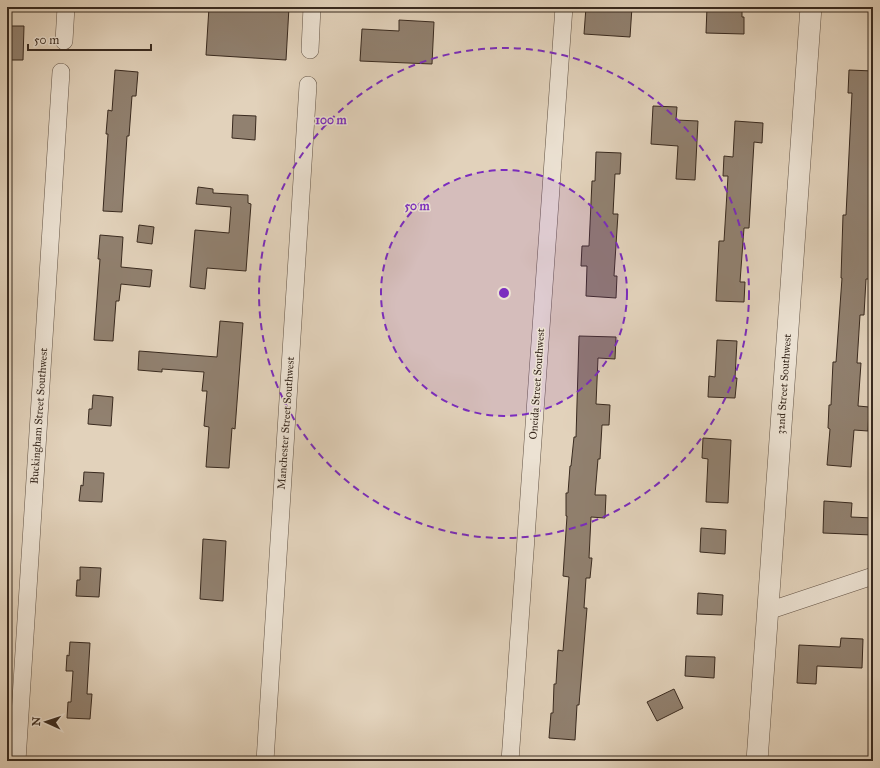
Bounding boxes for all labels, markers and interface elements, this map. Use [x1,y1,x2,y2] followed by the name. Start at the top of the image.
[28,26,151,52] scale bar
[34,33,59,47] text: 50 m
[315,113,348,127] text: 100 m
[404,199,431,213] text: 50 m
[497,286,511,300] centre of rings
[527,328,547,440] street label: Oneida Street Southwest
[774,333,794,435] street label: 32nd Street Southwest
[28,347,50,484] street label: Buckingham Street Southwest
[275,356,297,490] street label: Manchester Street Southwest
[26,702,66,742] north arrow
[30,716,43,727] text: N

